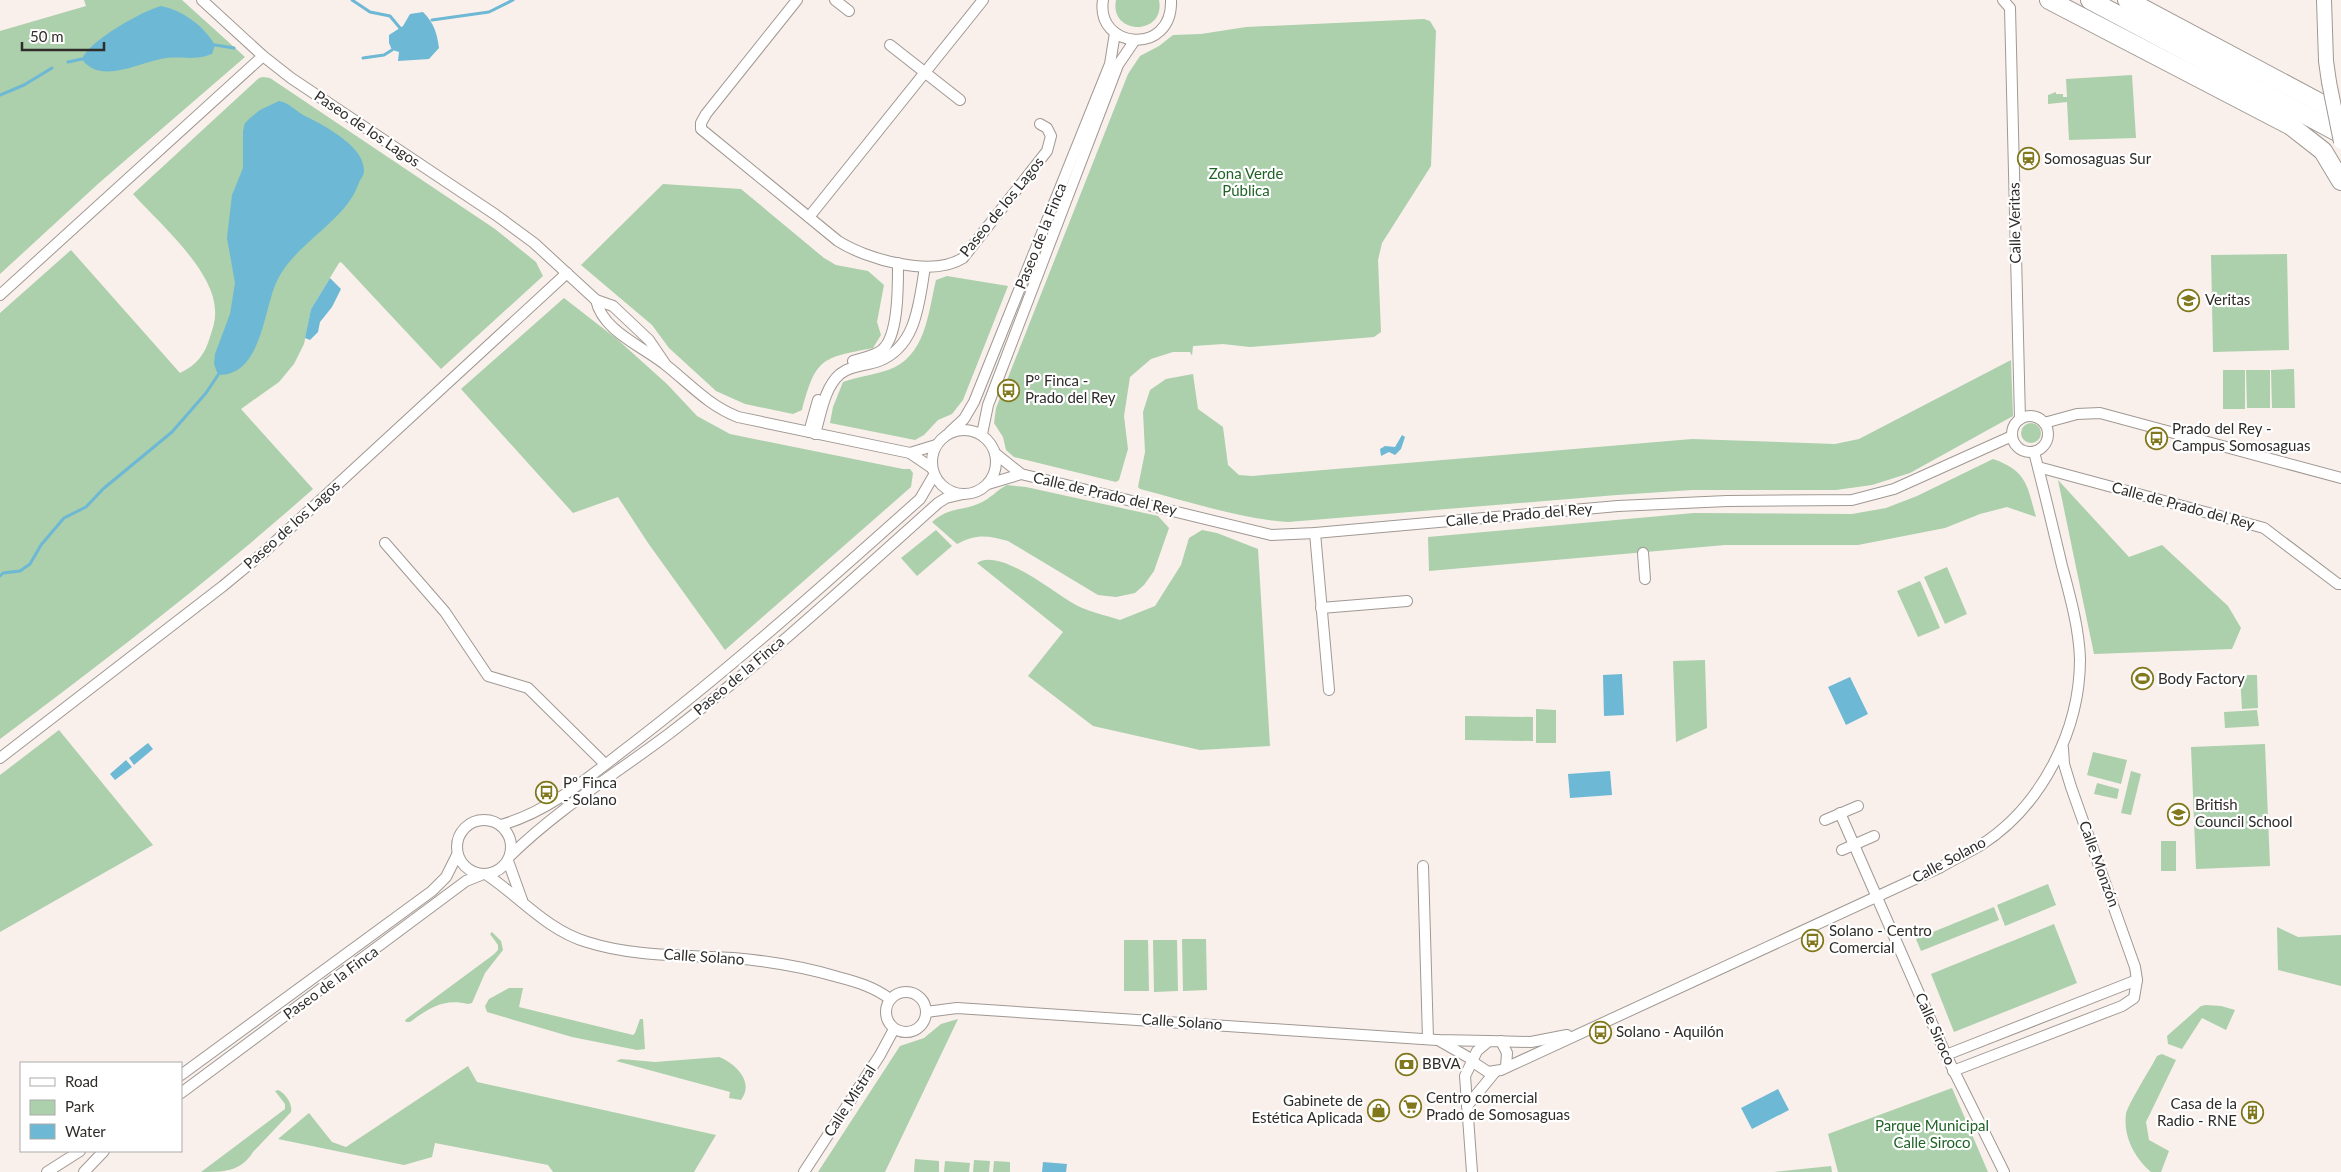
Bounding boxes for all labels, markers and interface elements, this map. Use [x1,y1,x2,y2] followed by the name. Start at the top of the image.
[22,20,105,52] scale bar
[30,27,64,45] text: 50 m
[311,86,424,170] street label: Paseo de los Lagos
[2016,147,2040,171] station icon: Somosaguas Sur
[2044,149,2152,167] place label: Somosaguas Sur
[955,153,1047,260] street label: Paseo de los Lagos
[1209,164,1283,199] park label: Zona Verde Pública
[1011,180,1070,291] street label: Paseo de la Finca
[2004,182,2024,264] street label: Calle Veritas
[2177,288,2201,312] school or university icon: Veritas
[2205,290,2250,308] place label: Veritas
[1025,371,1116,406] place label: Pº Finca - Prado del Rey
[997,378,1021,402] bus stop icon: Pº Finca - Prado del Rey
[2172,419,2310,454] place label: Prado del Rey - Campus Somosaguas
[2144,426,2168,450] bus stop icon: Prado del Rey - Campus Somosaguas
[1032,468,1179,518] street label: Calle de Prado del Rey
[239,476,343,572] street label: Paseo de los Lagos
[2110,477,2257,533] street label: Calle de Prado del Rey
[1445,499,1593,529] street label: Calle de Prado del Rey
[689,632,787,718] street label: Paseo de la Finca
[2130,667,2154,691] sports icon: Body Factory
[2158,669,2245,687] place label: Body Factory
[563,773,617,808] place label: Pº Finca - Solano
[535,780,559,804] bus stop icon: Pº Finca - Solano
[2195,795,2292,830] place label: British Council School
[2167,802,2191,826] school or university icon: British Council School
[2076,818,2124,909] street label: Calle Monzón
[1909,832,1988,886] street label: Calle Solano
[1829,921,1932,956] place label: Solano - Centro Comercial
[1801,928,1825,952] bus stop icon: Solano - Centro Comercial
[279,942,381,1023] street label: Paseo de la Finca
[663,944,745,968] street label: Calle Solano
[1912,990,1960,1068] street label: Calle Siroco
[1141,1009,1223,1033] street label: Calle Solano
[1588,1020,1612,1044] bus stop icon: Solano - Aquilón
[1616,1022,1724,1040] place label: Solano - Aquilón
[1394,1052,1418,1076] bank icon: BBVA
[1422,1054,1462,1072] place label: BBVA
[819,1061,879,1140] street label: Calle Mistral
[20,1062,182,1152] legend
[65,1072,98,1090] text: Road
[1426,1088,1570,1123] place label: Centro comercial Prado de Somosaguas
[1251,1091,1363,1126] place label: Gabinete de Estética Aplicada
[2157,1094,2237,1129] place label: Casa de la Radio - RNE
[1398,1095,1422,1119] supermarket icon: Centro comercial Prado de Somosaguas
[65,1097,95,1115] text: Park
[1367,1098,1391,1122] shop icon: Gabinete de Estética Aplicada
[2241,1101,2265,1125] building icon: Casa de la Radio - RNE
[1875,1116,1989,1151] park label: Parque Municipal Calle Siroco
[65,1122,106,1140] text: Water

